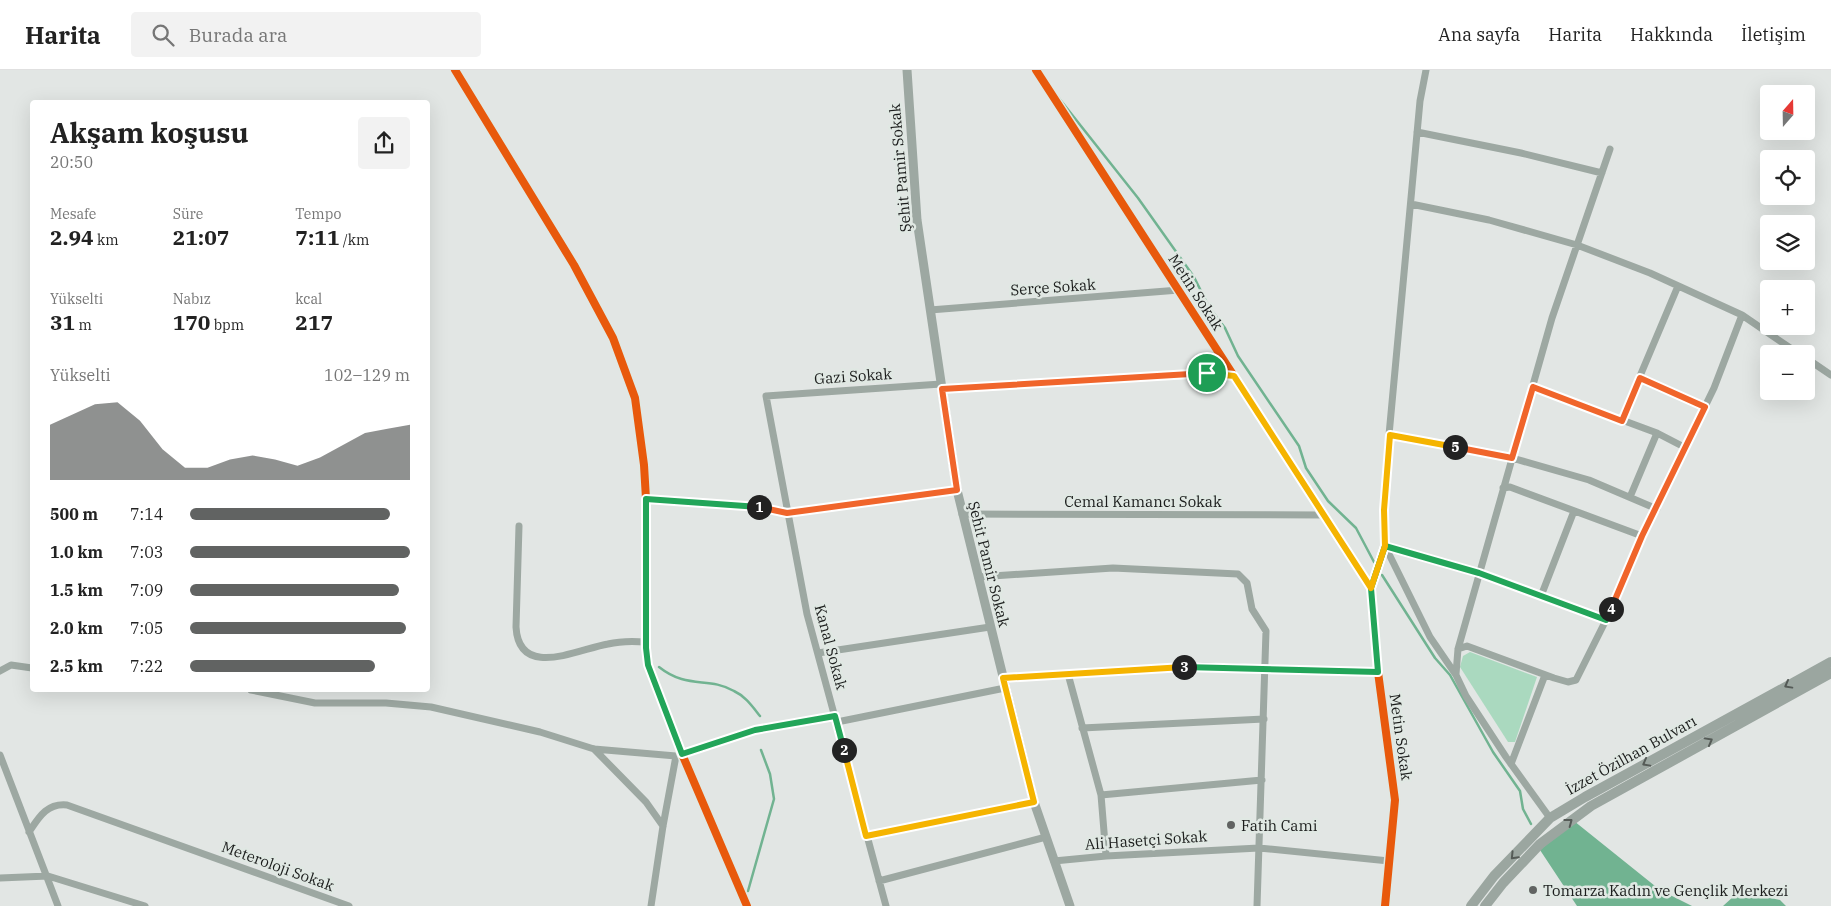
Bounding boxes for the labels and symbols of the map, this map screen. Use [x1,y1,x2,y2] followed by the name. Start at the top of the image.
[1760,85,1815,140] north arrow
[885,103,915,233] street label: Şehit Pamir Sokak
[1164,250,1228,334] street label: Metin Sokak
[1010,275,1097,299] street label: Serçe Sokak
[1186,352,1228,394] pin
[813,364,893,388] street label: Gazi Sokak
[1442,434,1468,460] pin: 5
[1064,492,1222,511] street label: Cemal Kamancı Sokak
[746,494,772,520] pin: 1
[964,499,1014,629] street label: Şehit Pamir Sokak
[1598,596,1624,622] pin: 4
[811,602,852,692] street label: Kanal Sokak
[1172,654,1196,680] pin: 3
[1785,679,1794,689] one-way arrow
[1386,693,1417,782] street label: Metin Sokak
[1562,711,1700,799] street label: İzzet Özilhan Bulvarı
[1703,737,1712,747] one-way arrow
[832,738,856,762] pin: 2
[1642,757,1651,767] one-way arrow
[1241,816,1318,835] place label: Fatih Cami
[1225,819,1237,831] marker: Fatih Cami
[1563,820,1572,828] one-way arrow
[1084,826,1208,854] street label: Ali Hasetçi Sokak
[219,837,337,895] street label: Meteroloji Sokak
[1511,850,1520,859] one-way arrow
[1543,881,1788,900] place label: Tomarza Kadın ve Gençlik Merkezi
[1527,884,1539,896] marker: Tomarza Kadın ve Gençlik Merkezi

